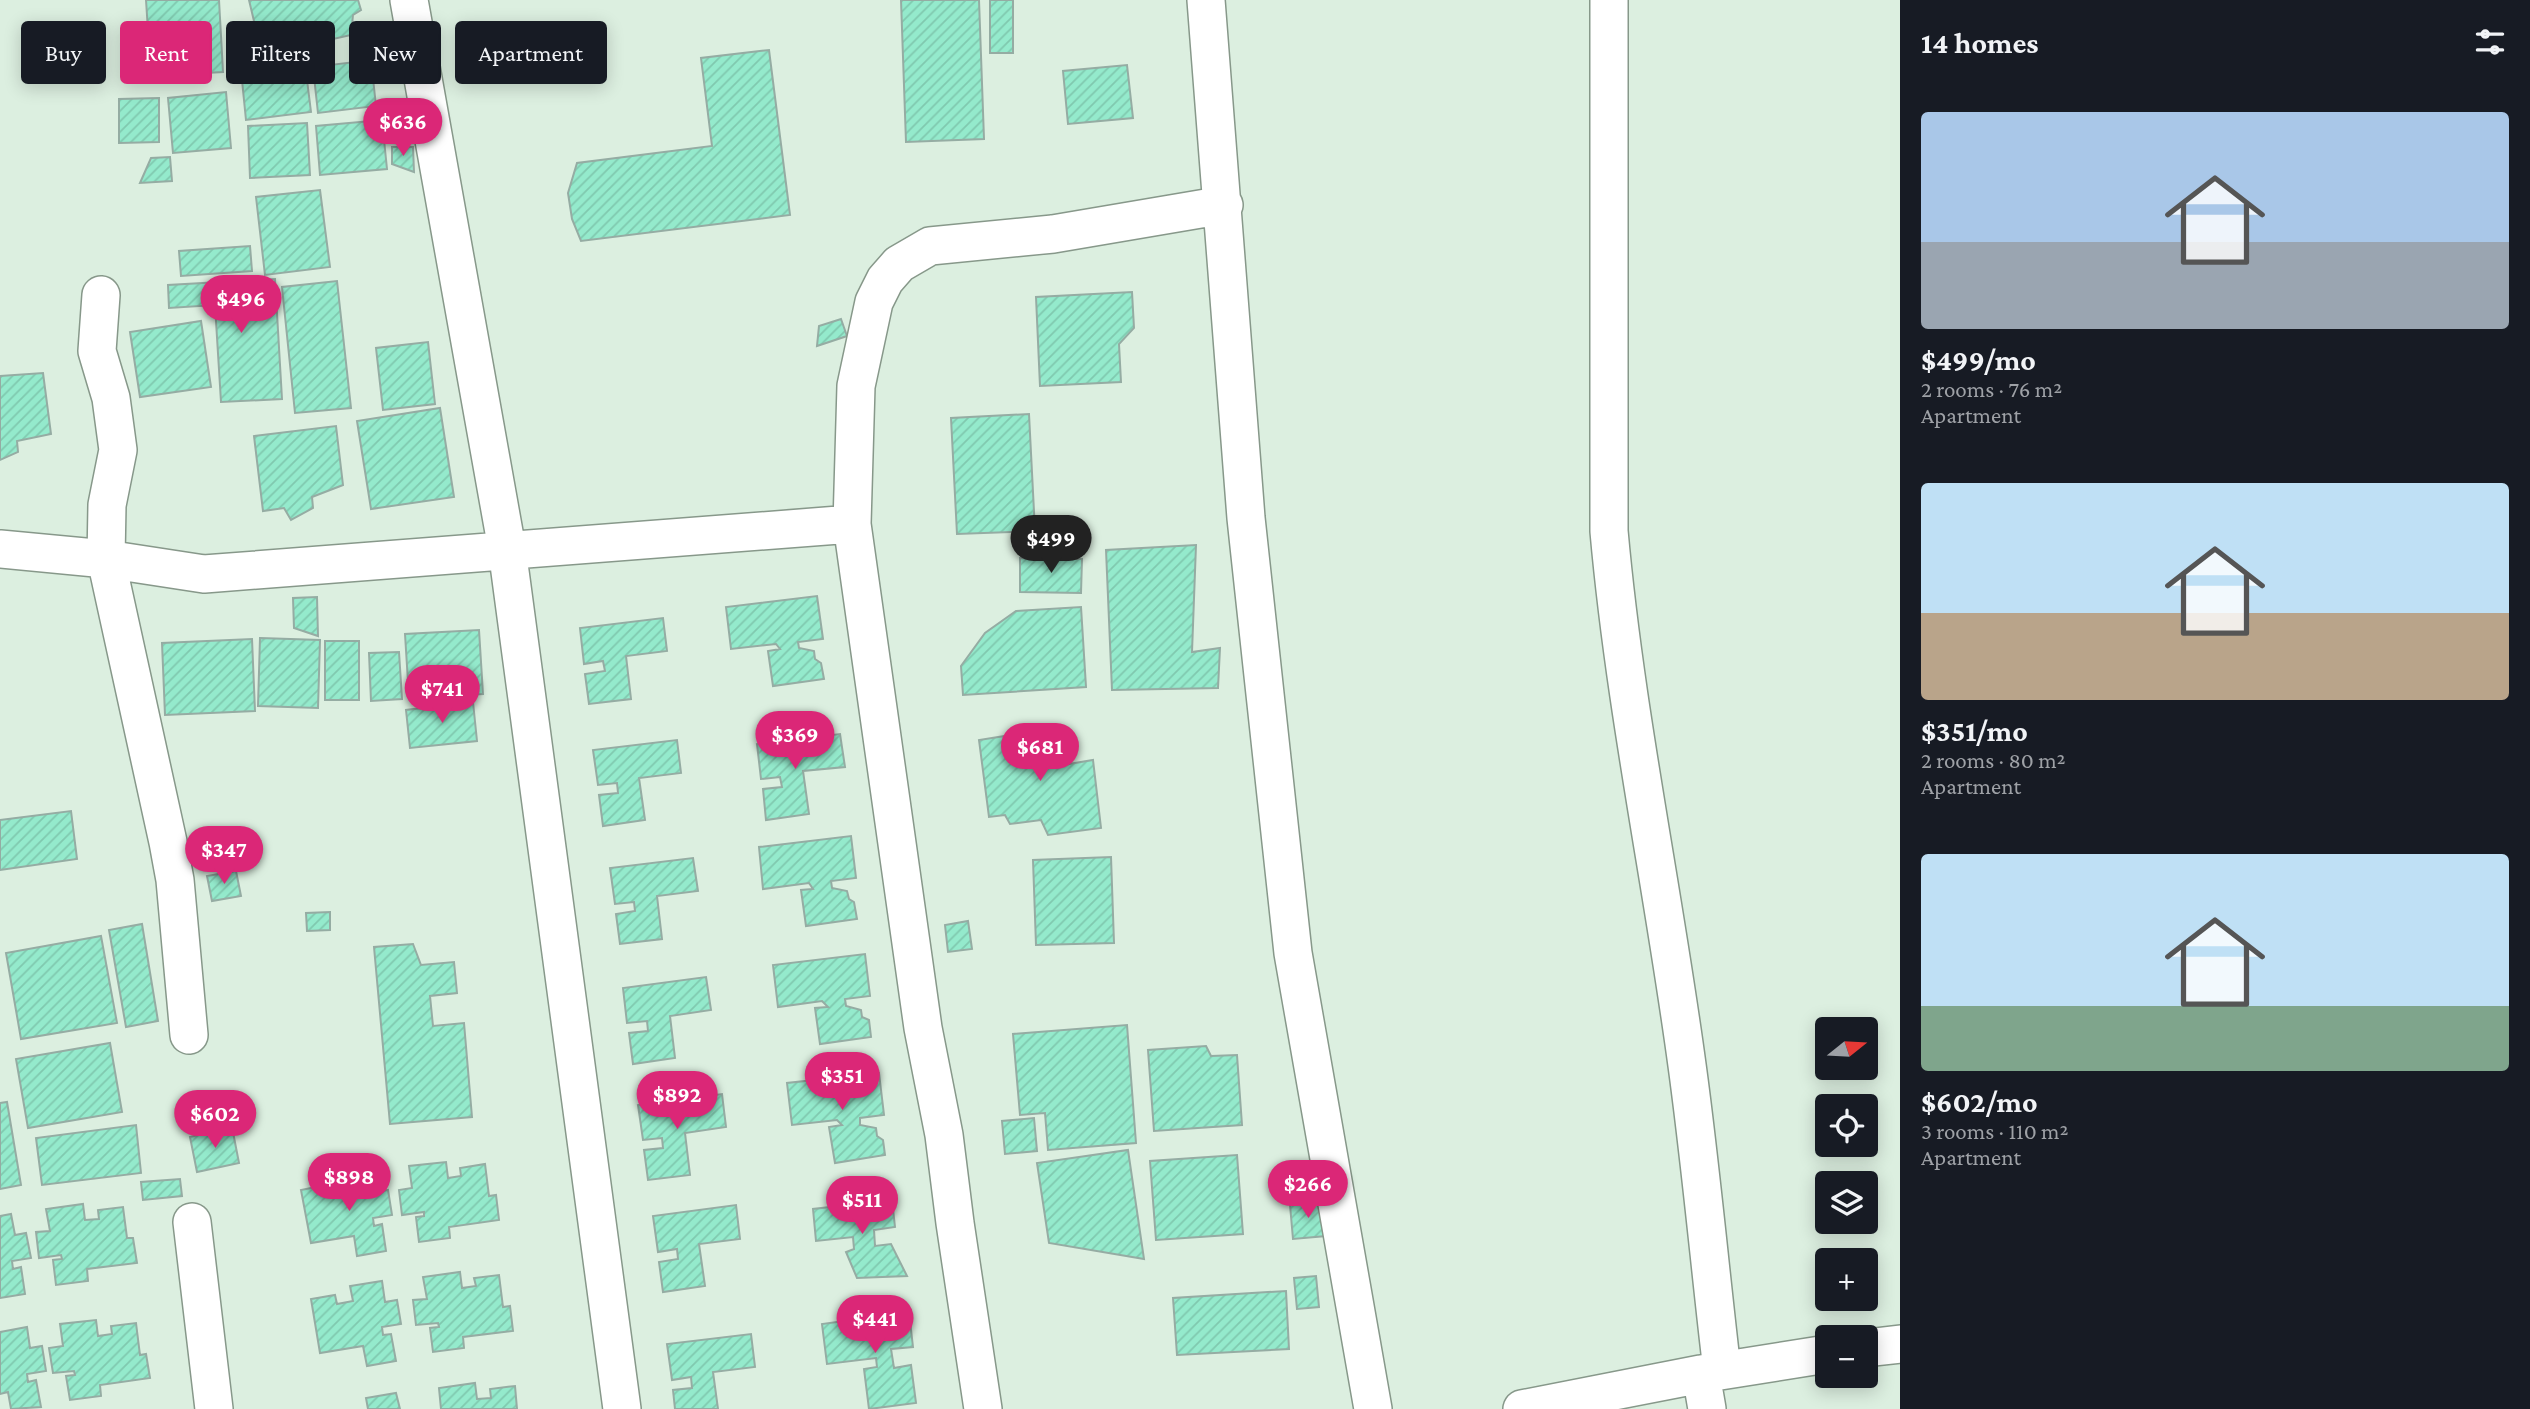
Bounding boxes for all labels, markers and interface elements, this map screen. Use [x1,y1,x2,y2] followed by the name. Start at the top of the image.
[21,21,106,84] chip: Buy
[120,21,212,84] chip: Rent
[226,21,335,84] chip: Filters
[349,21,441,84] chip: New
[455,21,607,84] chip: Apartment
[2471,23,2509,61] icon: filters
[1921,26,2039,59] text: 14 homes
[362,99,444,158] pin: $636
[379,108,427,134] text: $636
[2152,157,2278,283] icon: home
[200,276,282,335] pin: $496
[217,285,265,311] text: $496
[1921,343,2036,376] text: $499/mo
[1921,376,2062,402] text: 2 rooms · 76 m²
[1921,402,2021,428] text: Apartment
[1010,516,1092,575] pin: $499
[1027,525,1075,551] text: $499
[2152,528,2278,654] icon: home
[401,666,483,725] pin: $741
[421,675,463,701] text: $741
[754,712,836,771] pin: $369
[1921,714,2028,747] text: $351/mo
[771,721,819,747] text: $369
[999,724,1081,783] pin: $681
[1017,733,1063,759] text: $681
[1921,747,2066,773] text: 2 rooms · 80 m²
[1921,773,2021,799] text: Apartment
[183,826,265,886] pin: $347
[201,836,247,862] text: $347
[2152,899,2278,1025] icon: home
[1815,1017,1878,1080] north arrow
[1815,1017,1878,1388] map controls
[801,1052,883,1112] pin: $351
[821,1062,863,1088] text: $351
[636,1072,718,1131] pin: $892
[653,1081,701,1107] text: $892
[1921,1085,2038,1118] text: $602/mo
[174,1090,256,1150] pin: $602
[1815,1094,1878,1157] button: locate
[190,1100,240,1126] text: $602
[1921,1118,2068,1144] text: 3 rooms · 110 m²
[1921,1144,2021,1170] text: Apartment
[308,1154,390,1213] pin: $898
[1267,1160,1349,1220] pin: $266
[324,1163,374,1189] text: $898
[1284,1170,1332,1196] text: $266
[1815,1171,1878,1234] button: layers
[821,1176,903,1236] pin: $511
[842,1186,882,1212] text: $511
[1815,1248,1878,1311] button: +
[834,1296,916,1355] pin: $441
[853,1305,897,1331] text: $441
[1815,1325,1878,1388] button: −

